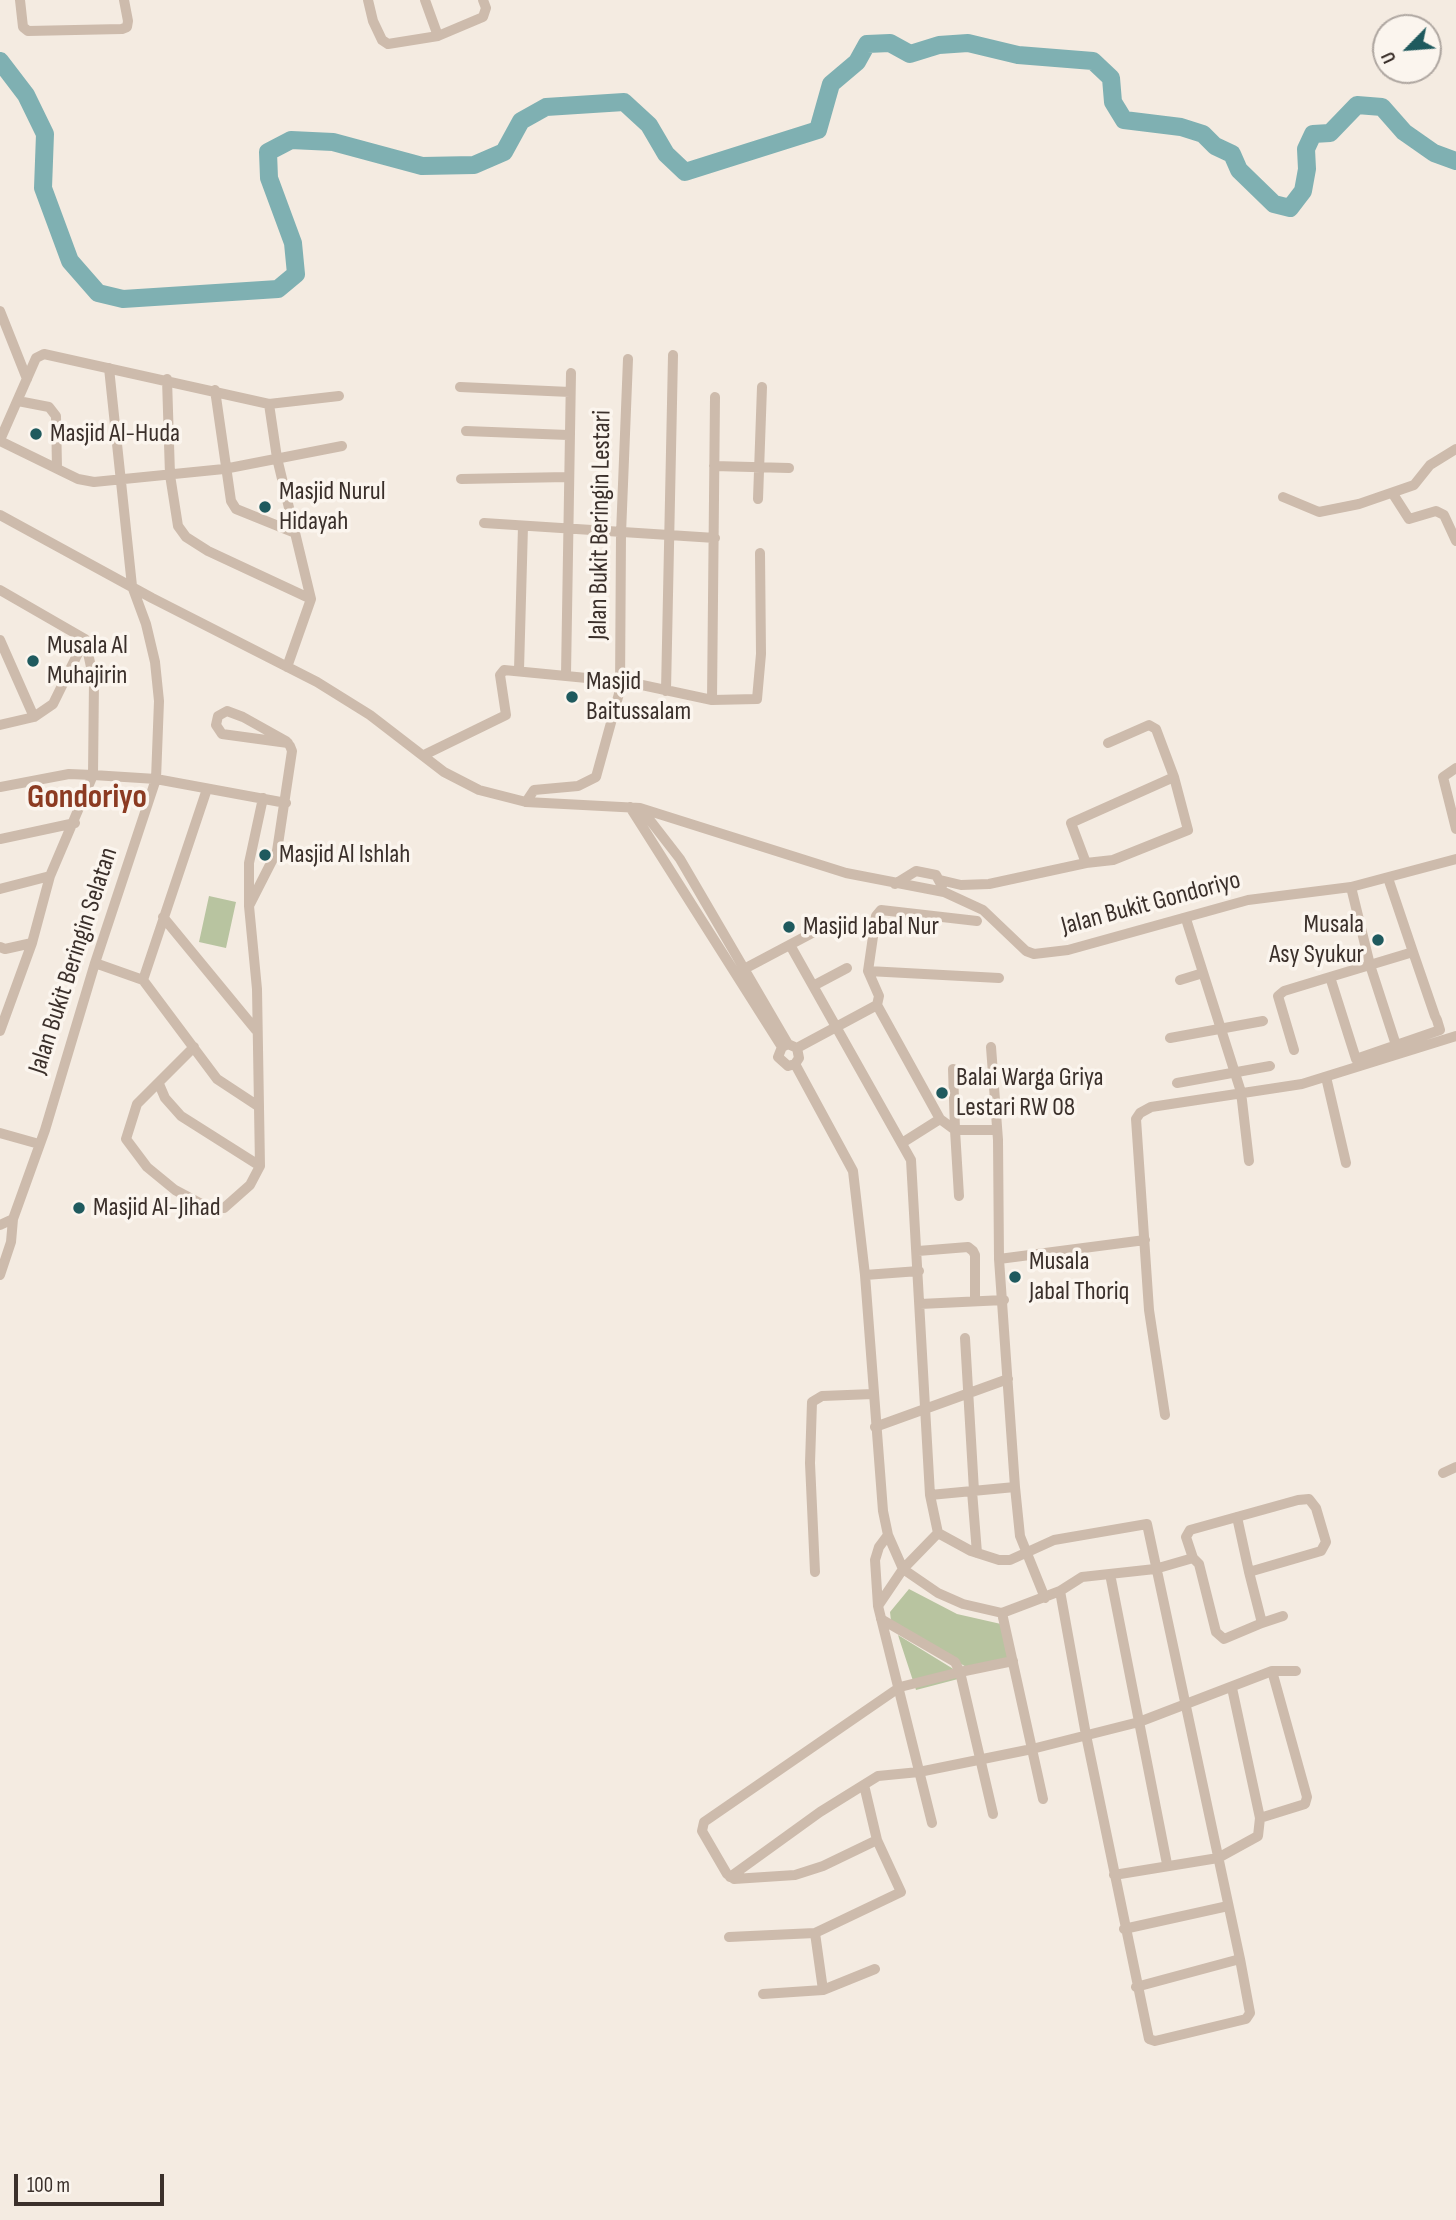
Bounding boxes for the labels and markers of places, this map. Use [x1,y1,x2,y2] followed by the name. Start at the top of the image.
[50,418,180,450] place label: Masjid Al-Huda
[28,426,44,442] marker: Masjid Al-Huda
[279,476,386,538] place label: Masjid Nurul Hidayah
[257,499,273,515] marker: Masjid Nurul Hidayah
[47,630,128,692] place label: Musala Al Muhajirin
[25,653,41,669] marker: Musala Al Muhajirin
[586,666,691,728] place label: Masjid Baitussalam
[564,689,580,705] marker: Masjid Baitussalam
[279,839,410,871] place label: Masjid Al Ishlah
[257,847,273,863] marker: Masjid Al Ishlah
[1269,909,1364,970] place label: Musala Asy Syukur
[803,911,939,943] place label: Masjid Jabal Nur
[781,919,797,935] marker: Masjid Jabal Nur
[1370,932,1386,948] marker: Musala Asy Syukur
[956,1062,1104,1124] place label: Balai Warga Griya Lestari RW 08
[934,1085,950,1101] marker: Balai Warga Griya Lestari RW 08
[93,1192,221,1224] place label: Masjid Al-Jihad
[71,1200,87,1216] marker: Masjid Al-Jihad
[1029,1246,1129,1308] place label: Musala Jabal Thoriq
[1007,1269,1023,1285] marker: Musala Jabal Thoriq

